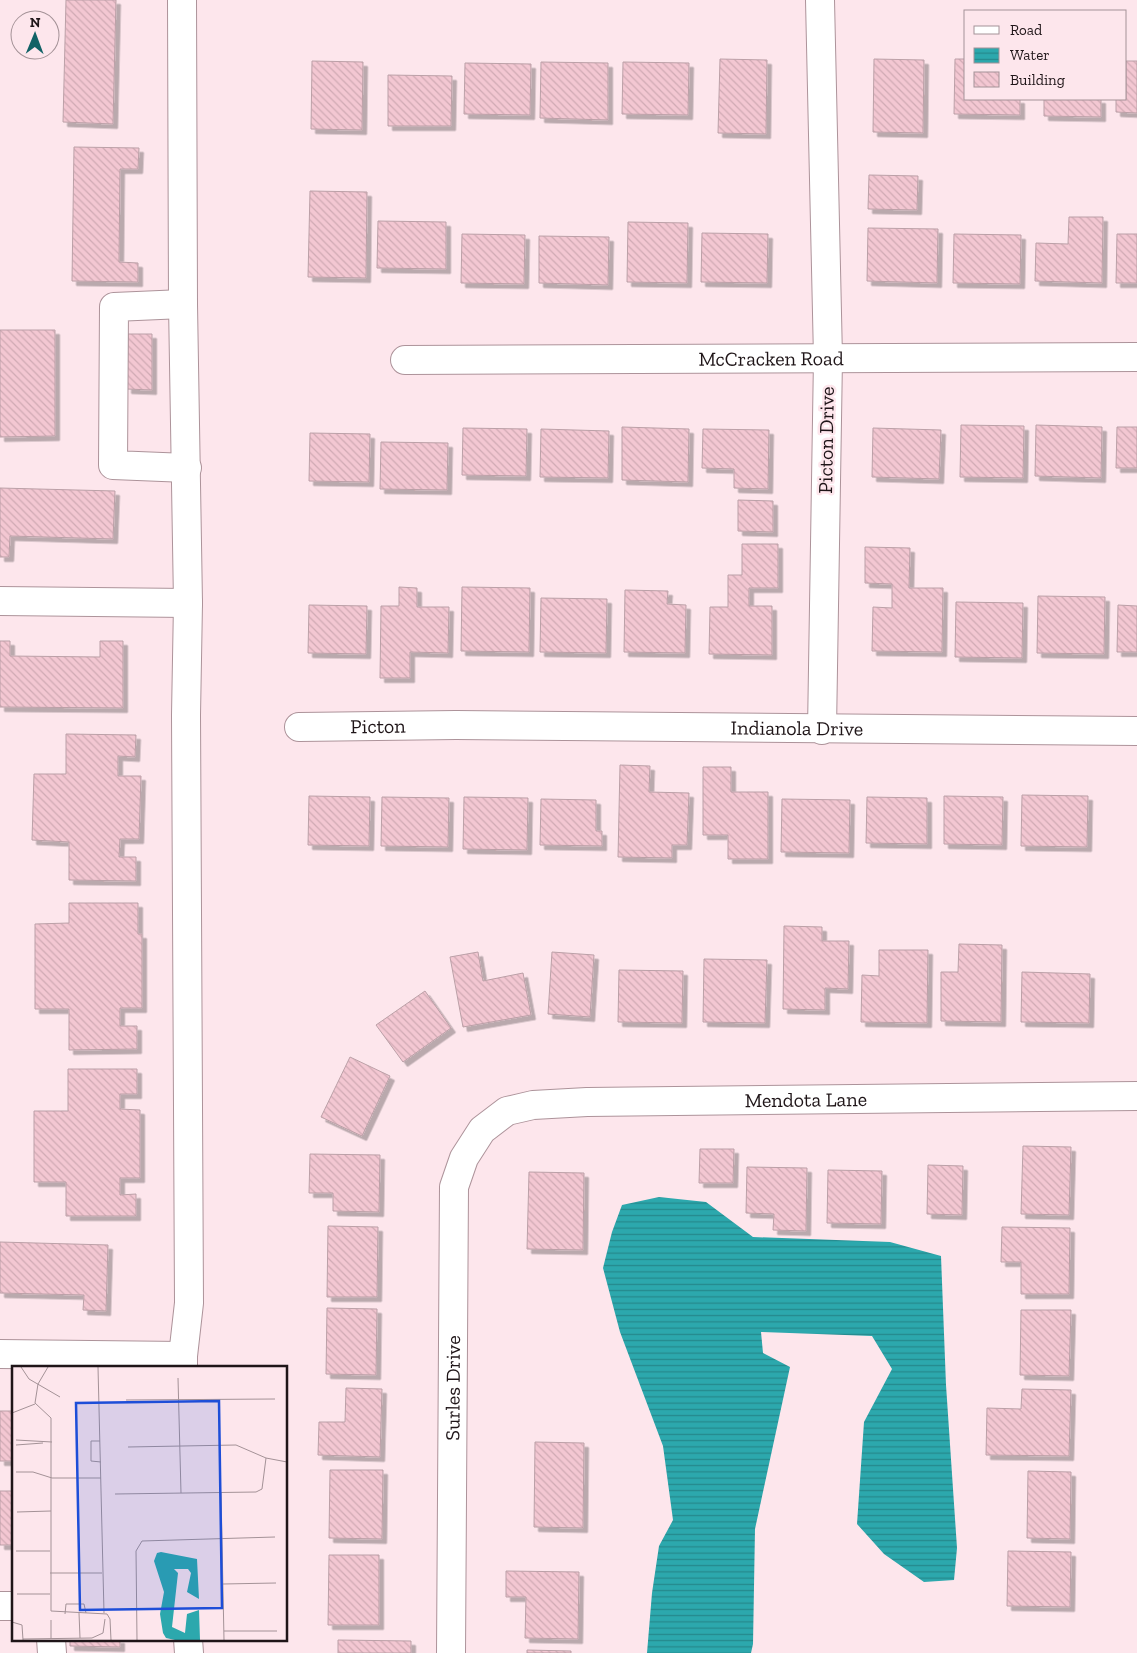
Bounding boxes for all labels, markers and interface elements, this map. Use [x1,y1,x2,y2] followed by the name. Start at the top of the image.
[10,10,60,60] north arrow
[964,10,1127,100] legend
[30,14,41,31] text: N
[1010,21,1043,39] text: Road
[1010,46,1050,64] text: Water
[1010,71,1065,89] text: Building
[698,346,844,371] street label: McCracken Road
[813,386,839,494] street label: Picton Drive
[350,714,406,738] street label: Picton
[731,715,863,741] street label: Indianola Drive
[745,1087,867,1112] street label: Mendota Lane
[440,1335,465,1441] street label: Surles Drive
[12,1366,288,1640] inset map

